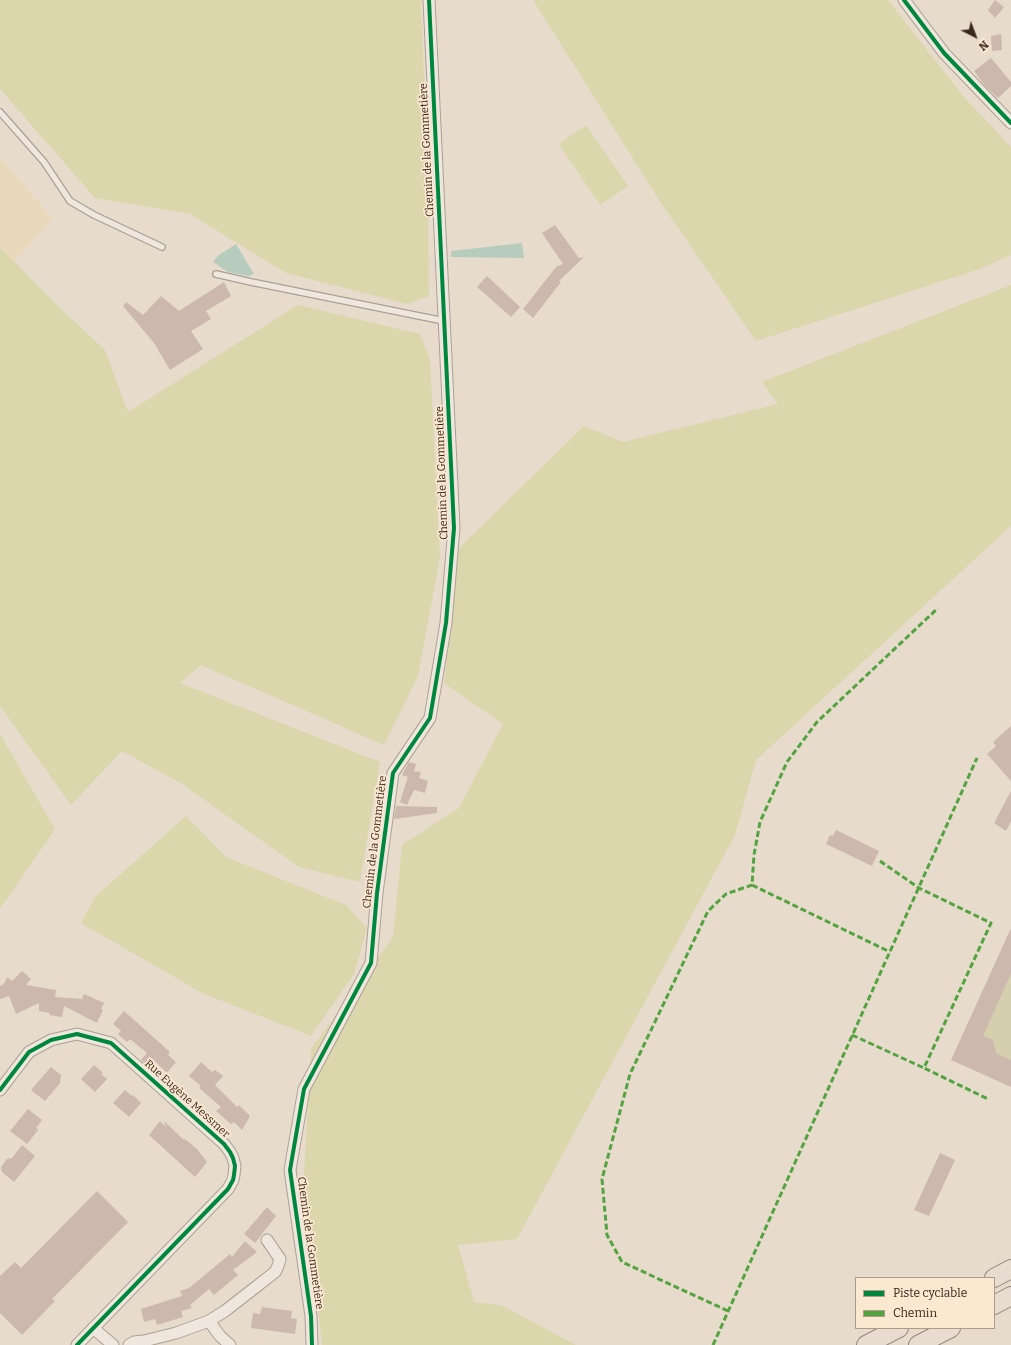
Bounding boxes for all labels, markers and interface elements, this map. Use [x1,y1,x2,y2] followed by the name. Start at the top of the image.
[955,16,995,56] north arrow
[976,38,991,53] text: N
[417,83,437,217] street label: Chemin de la Gommetière
[433,406,451,540] street label: Chemin de la Gommetière
[360,775,390,909] street label: Chemin de la Gommetière
[142,1057,232,1141] street label: Rue Eugène Messmer
[294,1176,326,1310] street label: Chemin de la Gommetière
[855,1277,995,1329] legend
[893,1286,967,1300] text: Piste cyclable
[893,1306,937,1320] text: Chemin

